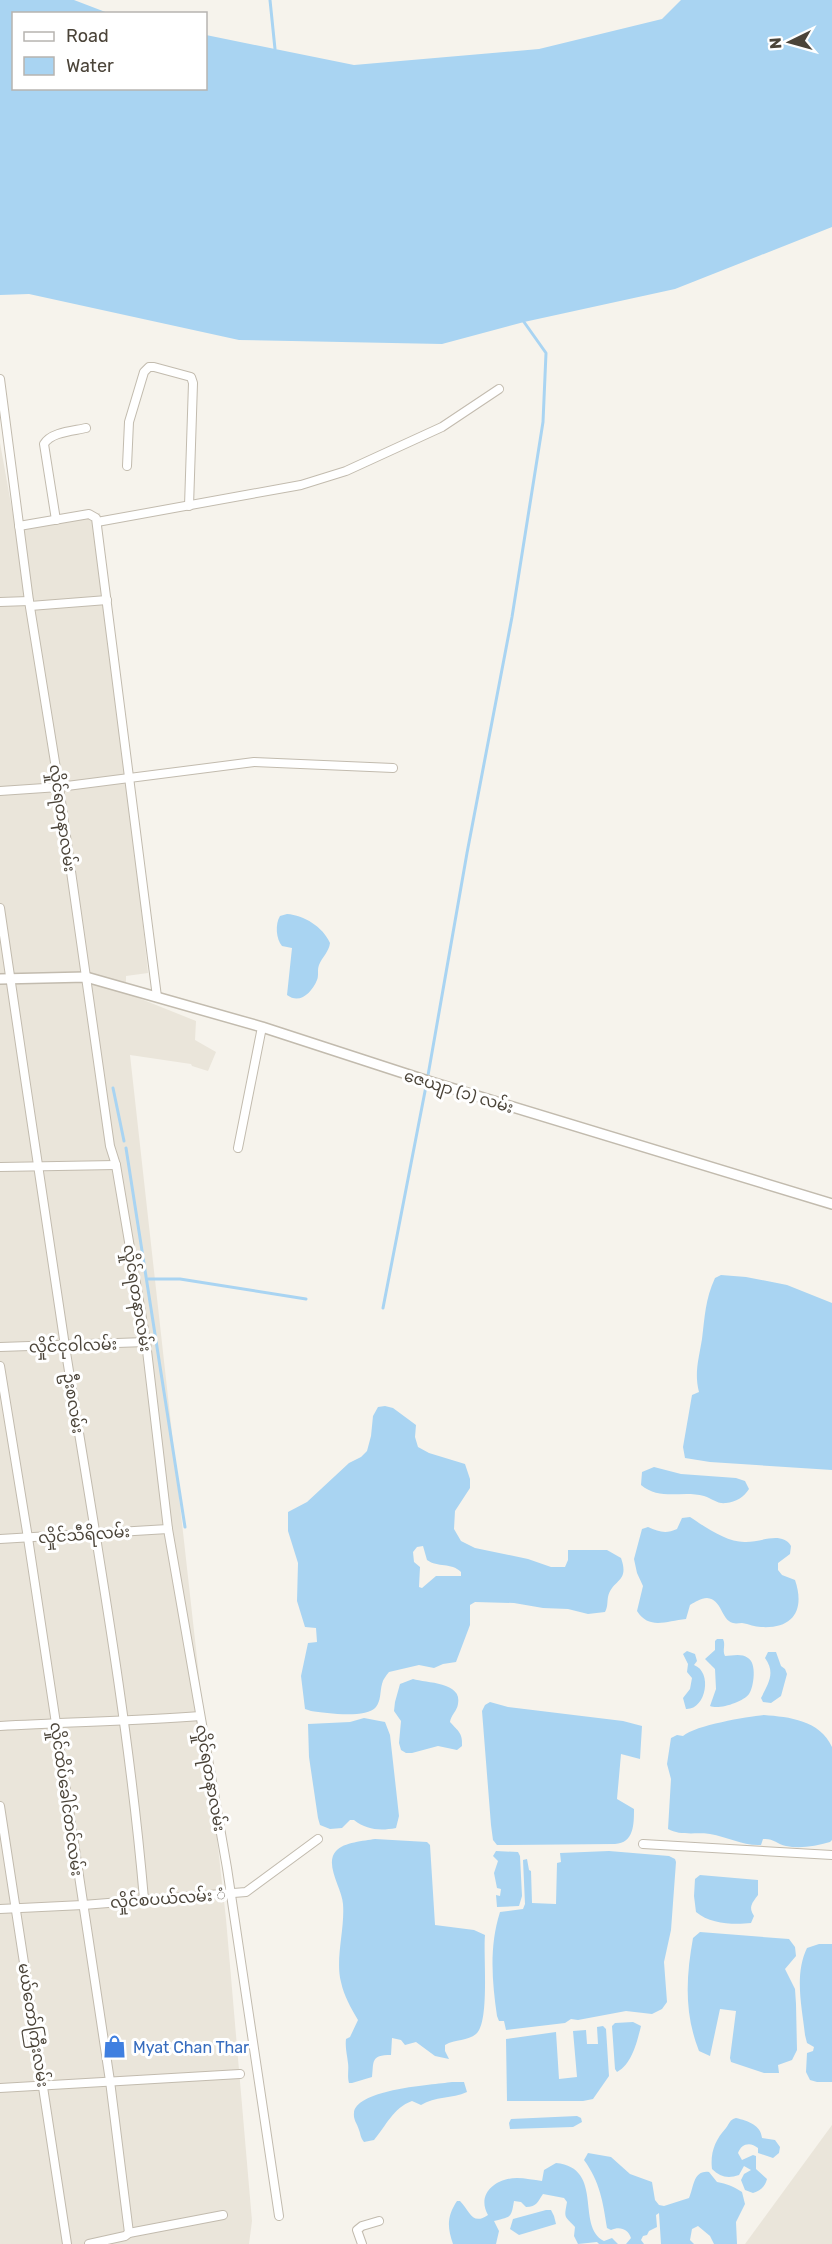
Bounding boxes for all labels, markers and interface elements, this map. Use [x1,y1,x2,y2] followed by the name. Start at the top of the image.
[12,12,207,90] legend
[760,12,820,72] north arrow
[66,25,109,47] text: Road
[766,37,786,50] text: N
[66,55,114,77] text: Water
[42,763,81,874] street label: လှိုင်ရတနာလမ်း
[401,1064,516,1121] street label: ဇေယျာ (၁) လမ်း
[116,1243,157,1354] street label: လှိုင်ရတနာလမ်း
[29,1332,118,1362] street label: လှိုင်ငုဝါလမ်း
[55,1371,90,1435] street label: ဦးစလမ်း
[37,1520,131,1551] street label: လှိုင်သီရိလမ်း
[42,1721,89,1878] street label: လှိုင်ထိပ်ခေါင်တင်လမ်း
[188,1723,231,1834] street label: လှိုင်ရတနာလမ်း
[109,1883,227,1916] street label: လှိုင်စပယ်လမ်း ံ
[10,1961,55,2089] street label: မယ်တော်ကြီးလမ်း
[102,2034,128,2060] shop icon: Myat Chan Thar
[133,2038,249,2057] place label: Myat Chan Thar

